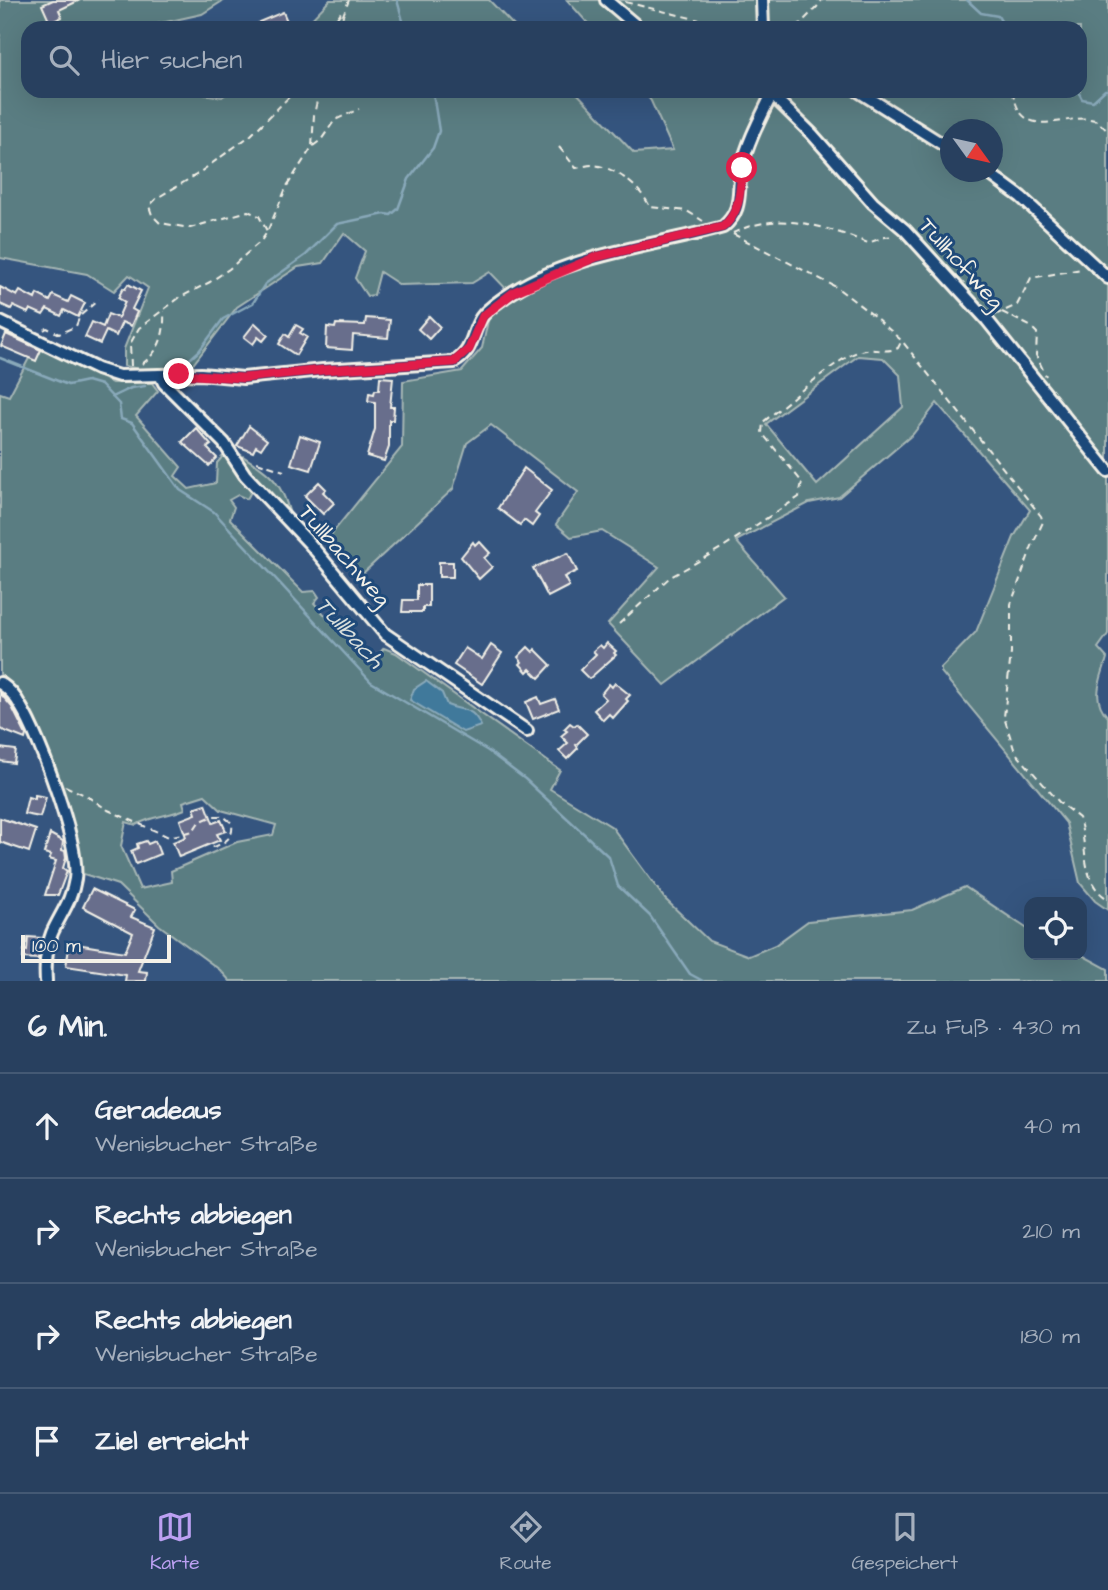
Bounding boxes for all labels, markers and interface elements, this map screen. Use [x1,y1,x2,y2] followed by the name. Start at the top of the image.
[21,21,1087,98] search box
[45,41,83,79] icon: search
[101,42,242,78] text: Hier suchen
[940,119,1003,182] north arrow
[726,152,757,183] route start
[910,211,1011,318] street label: Tullhofweg
[163,358,194,389] route end
[290,497,398,615] street label: Tullbachweg
[307,589,392,677] water label: Tullbach
[1024,897,1087,960] map controls
[1024,897,1087,960] button: locate
[21,932,172,964] scale bar
[32,933,81,960] text: 100 m
[28,1006,107,1048] text: 6 Min.
[906,1011,1080,1043] text: Zu Fuß · 430 m
[95,1092,222,1128] text: Geradeaus
[28,1107,66,1145] icon: ahead
[1023,1110,1080,1142] text: 40 m
[95,1128,318,1160] text: Wenisbucher Straße
[95,1197,292,1233] text: Rechts abbiegen
[28,1212,66,1250] icon: right
[1022,1215,1080,1247] text: 210 m
[95,1233,318,1265] text: Wenisbucher Straße
[95,1302,292,1338] text: Rechts abbiegen
[28,1317,66,1355] icon: right
[1021,1320,1080,1352] text: 180 m
[95,1338,318,1370] text: Wenisbucher Straße
[28,1422,66,1460] icon: arrive
[95,1423,249,1459] text: Ziel erreicht
[150,1508,200,1577] tab: Karte
[500,1508,551,1577] tab: Route
[851,1508,958,1577] tab: Gespeichert

